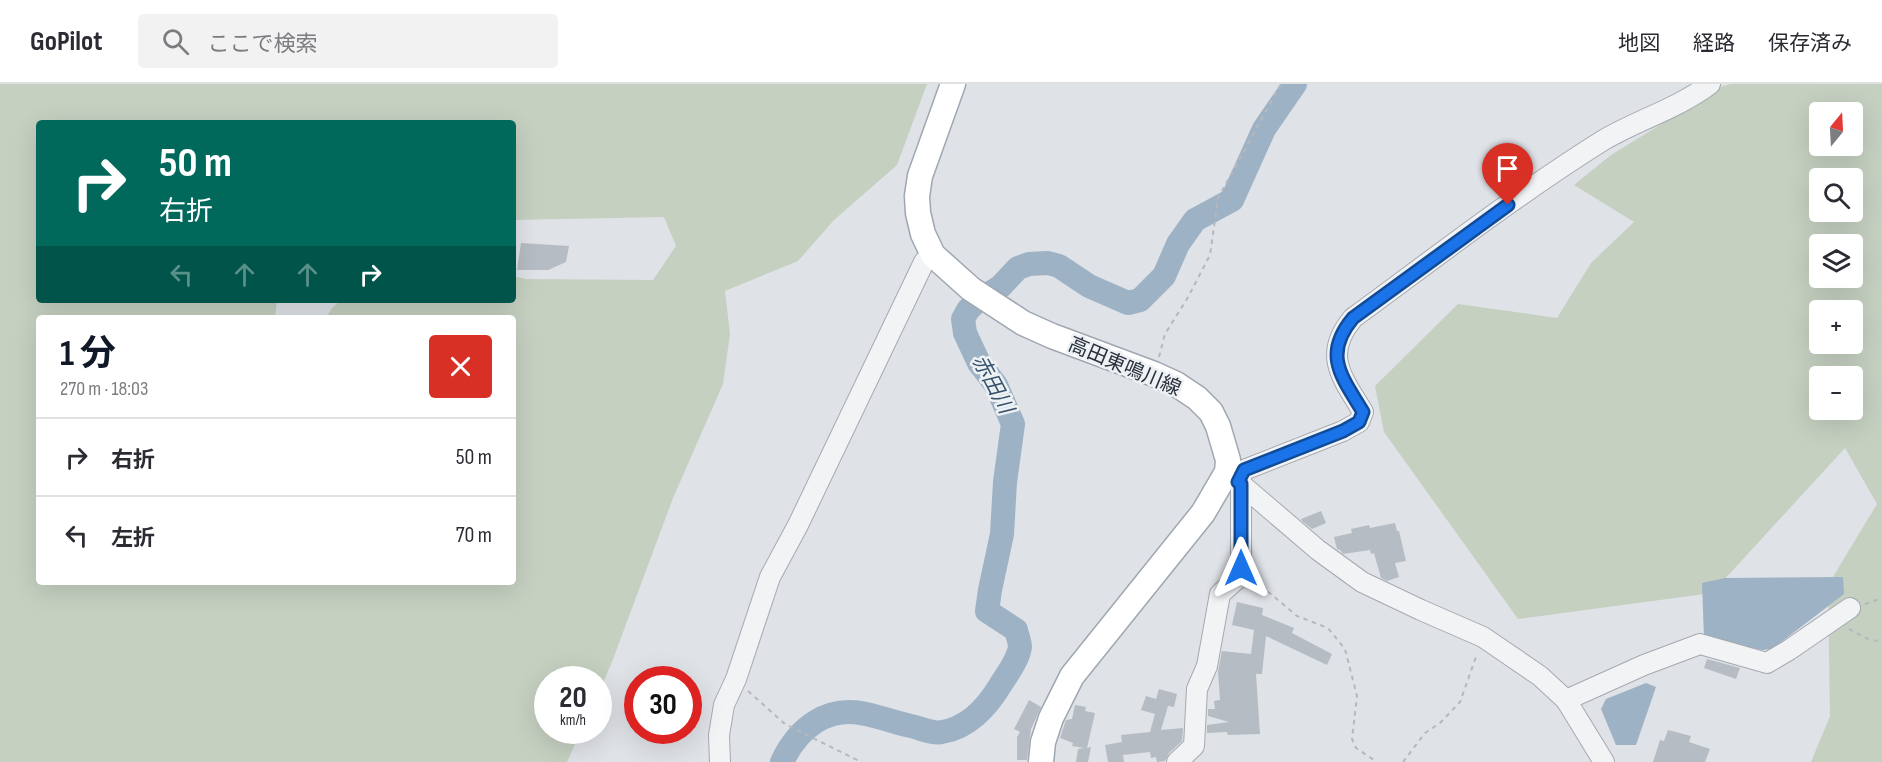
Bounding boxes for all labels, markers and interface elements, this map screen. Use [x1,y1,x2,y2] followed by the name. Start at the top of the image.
[138,14,558,68] search box
[30,25,102,58] text: GoPilot
[159,25,192,58] icon: search
[207,31,317,58] text: ここで検索
[1618,31,1660,56] text: 地図
[1693,31,1735,56] text: 経路
[1768,31,1852,56] text: 保存済み
[1809,102,1863,156] north arrow
[1809,102,1863,420] map controls
[159,138,232,189] text: 50 m
[1482,143,1533,205] pin
[60,144,138,222] icon: right
[1491,152,1524,185] icon: arrive
[1809,168,1863,222] button: search
[159,196,213,228] text: 右折
[1809,234,1863,288] button: layers
[165,258,198,291] icon: left
[228,258,261,291] icon: ahead
[291,258,324,291] icon: ahead
[354,258,387,291] icon: right
[1809,300,1863,354] button: +
[1065,332,1185,401] street label: 高田東鳴川線
[60,333,116,376] text: 1 分
[429,335,492,398] button: close
[967,351,1019,420] water label: 赤田川
[1809,366,1863,420] button: −
[60,377,148,401] text: 270 m · 18:03
[60,441,93,474] icon: right
[456,444,492,471] text: 50 m
[111,447,155,474] text: 右折
[60,519,93,552] icon: left
[456,522,492,549] text: 70 m
[111,525,155,552] text: 左折
[1209,536,1273,600] position arrow
[624,666,702,744] speed limit sign: 30
[559,680,587,716] text: 20
[560,711,586,730] text: km/h

